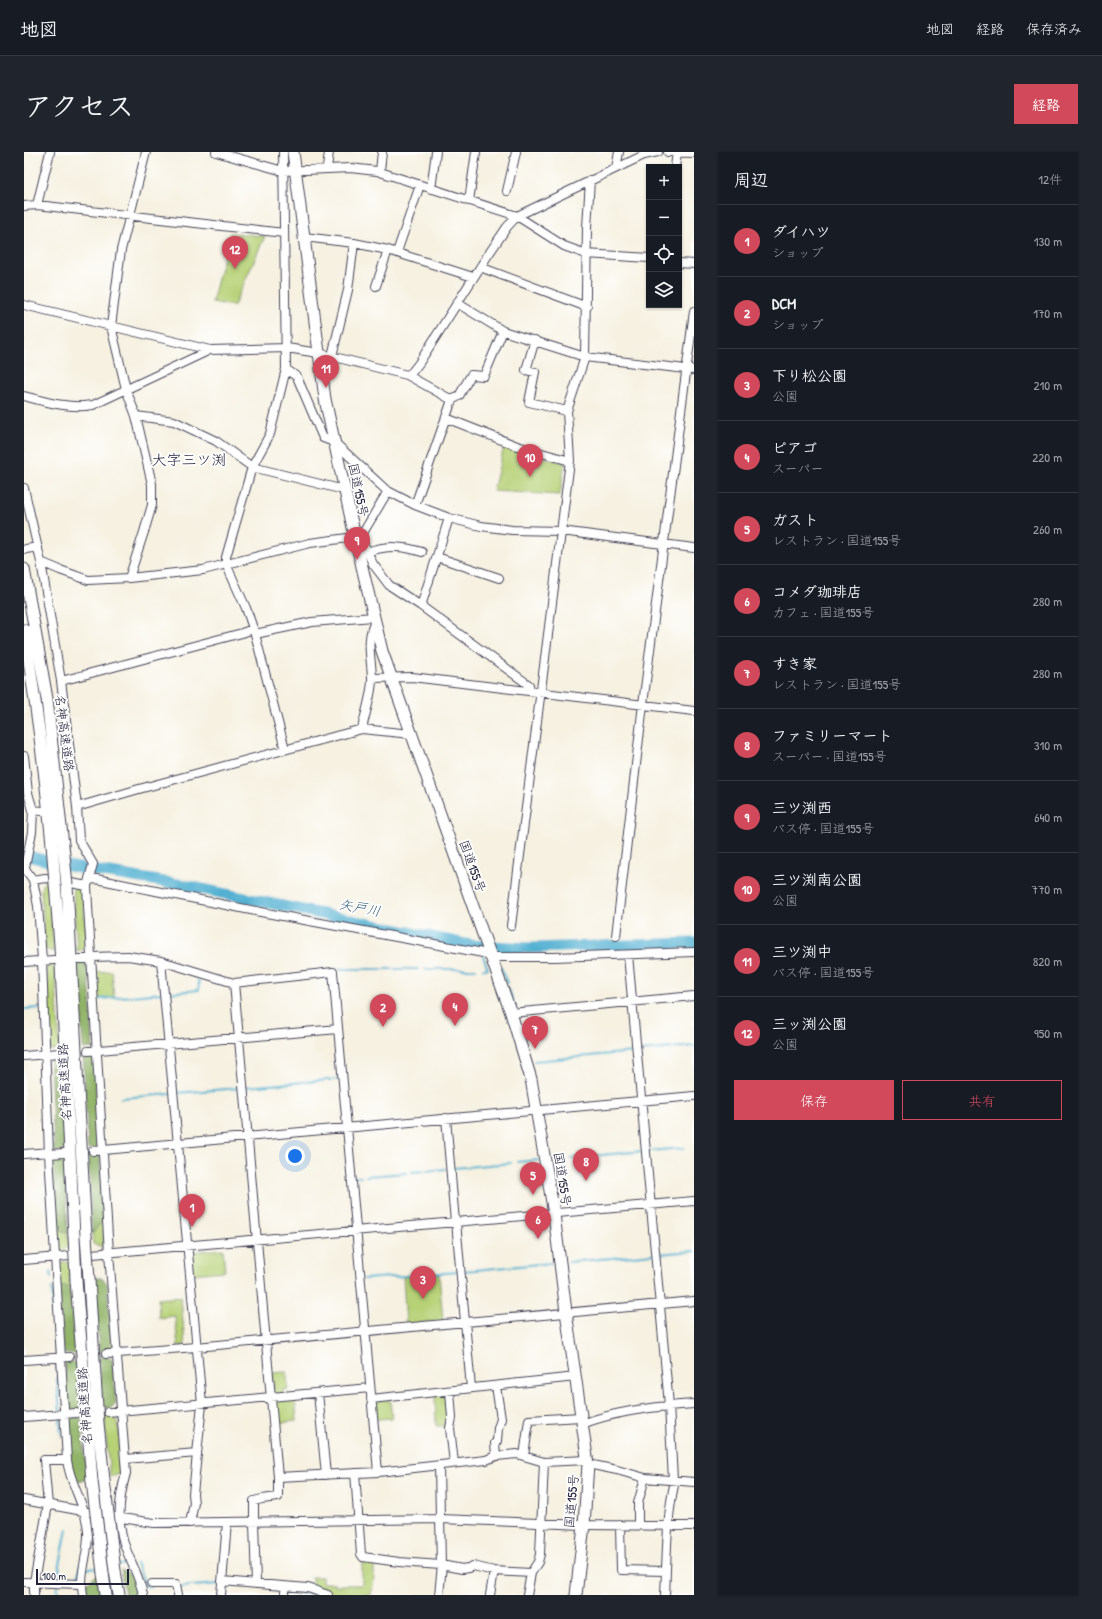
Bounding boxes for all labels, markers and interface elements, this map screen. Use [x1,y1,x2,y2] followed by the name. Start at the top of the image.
[20,16,58,42] text: 地図
[926,19,954,38] text: 地図
[976,19,1004,38] text: 経路
[1026,19,1082,38] text: 保存済み
[1014,84,1078,124] button: 経路
[24,87,134,125] text: アクセス
[646,164,682,308] map controls
[646,164,682,200] button: +
[734,168,768,191] text: 周辺
[1038,170,1062,188] text: 12件
[646,200,682,236] button: −
[772,221,831,242] text: ダイハツ
[745,232,749,250] text: 1
[1034,232,1062,250] text: 130 m
[222,236,248,269] pin: 12
[646,236,682,272] button: locate
[772,243,823,261] text: ショップ
[646,272,682,308] button: layers
[772,293,796,314] text: DCM
[744,304,750,322] text: 2
[1033,304,1062,322] text: 170 m
[772,315,823,333] text: ショップ
[313,355,339,388] pin: 11
[772,365,847,386] text: 下り松公園
[744,376,750,394] text: 3
[1034,376,1062,394] text: 210 m
[772,387,798,405] text: 公園
[772,437,817,458] text: ピアゴ
[517,444,543,477] pin: 10
[745,448,749,466] text: 4
[1032,448,1062,466] text: 220 m
[151,449,227,470] district label: 大字三ツ渕
[772,459,823,477] text: スーパー
[345,461,373,519] street label: 国道155号
[772,509,819,530] text: ガスト
[744,520,750,538] text: 5
[1033,520,1062,538] text: 260 m
[344,527,370,560] pin: 9
[772,531,901,549] text: レストラン · 国道155号
[772,581,862,602] text: コメダ珈琲店
[744,592,750,610] text: 6
[1033,592,1062,610] text: 280 m
[772,603,874,621] text: カフェ · 国道155号
[772,653,817,674] text: すき家
[744,664,750,682] text: 7
[1033,664,1062,682] text: 280 m
[772,675,901,693] text: レストラン · 国道155号
[51,693,79,773] street label: 名神高速道路
[772,725,893,746] text: ファミリーマート
[744,736,750,754] text: 8
[1034,736,1062,754] text: 310 m
[772,747,887,765] text: スーパー · 国道155号
[772,797,832,818] text: 三ツ渕西
[745,808,749,826] text: 9
[1034,808,1062,826] text: 640 m
[772,819,874,837] text: バス停 · 国道155号
[455,837,491,895] street label: 国道155号
[772,869,862,890] text: 三ツ渕南公園
[742,880,752,898] text: 10
[1031,880,1062,898] text: 770 m
[772,891,798,909] text: 公園
[338,894,382,920] water label: 矢戸川
[772,941,832,962] text: 三ツ渕中
[742,952,752,970] text: 11
[1033,952,1062,970] text: 820 m
[772,963,874,981] text: バス停 · 国道155号
[442,993,468,1026] pin: 4
[370,994,396,1027] pin: 2
[772,1013,847,1034] text: 三ッ渕公園
[522,1016,548,1049] pin: 7
[742,1024,752,1042] text: 12
[1034,1024,1062,1042] text: 950 m
[772,1035,798,1053] text: 公園
[53,1043,75,1121] street label: 名神高速道路
[734,1080,894,1120] button: 保存
[902,1080,1062,1120] button: 共有
[285,1146,305,1166] your location
[573,1148,599,1181] pin: 8
[550,1151,576,1207] street label: 国道155号
[520,1162,546,1195] pin: 5
[179,1194,205,1227] pin: 1
[525,1206,551,1239] pin: 6
[410,1266,436,1299] pin: 3
[72,1366,96,1446] street label: 名神高速道路
[560,1473,582,1529] street label: 国道155号
[36,1567,129,1586] scale bar
[42,1569,66,1583] text: 100 m

